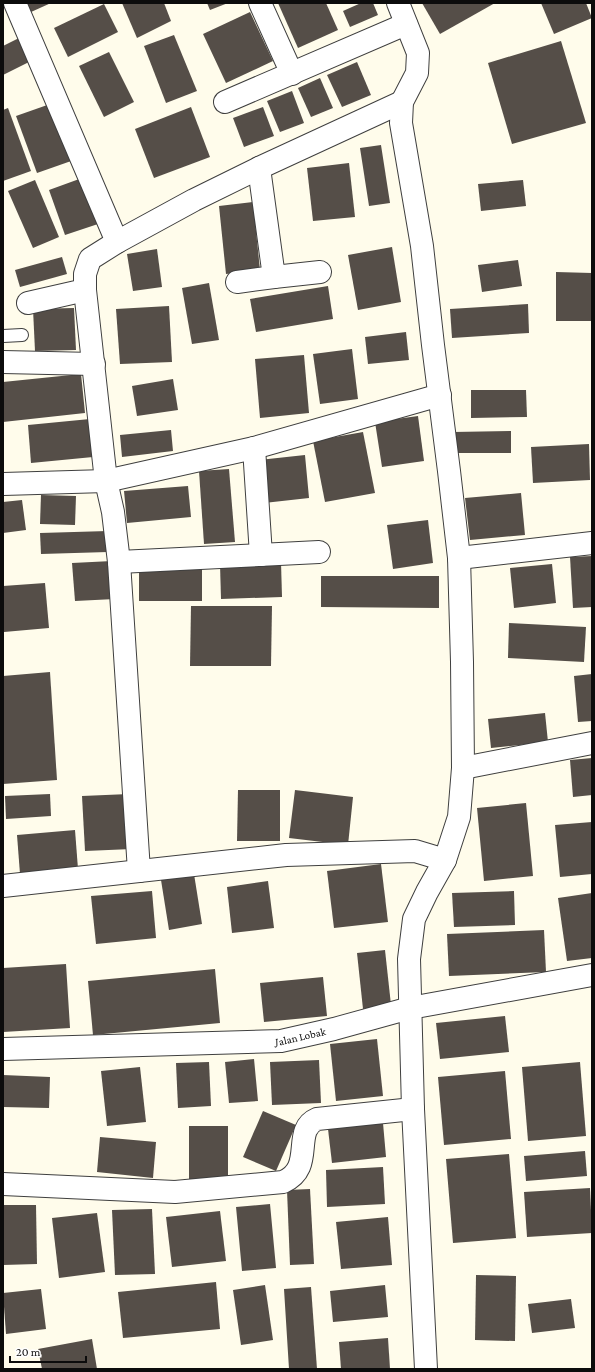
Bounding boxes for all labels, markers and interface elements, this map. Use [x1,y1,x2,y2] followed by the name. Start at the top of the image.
[274,1025,327,1048] street label: Jalan Lobak
[10,1338,86,1364] scale bar
[16,1345,41,1359] text: 20 m

